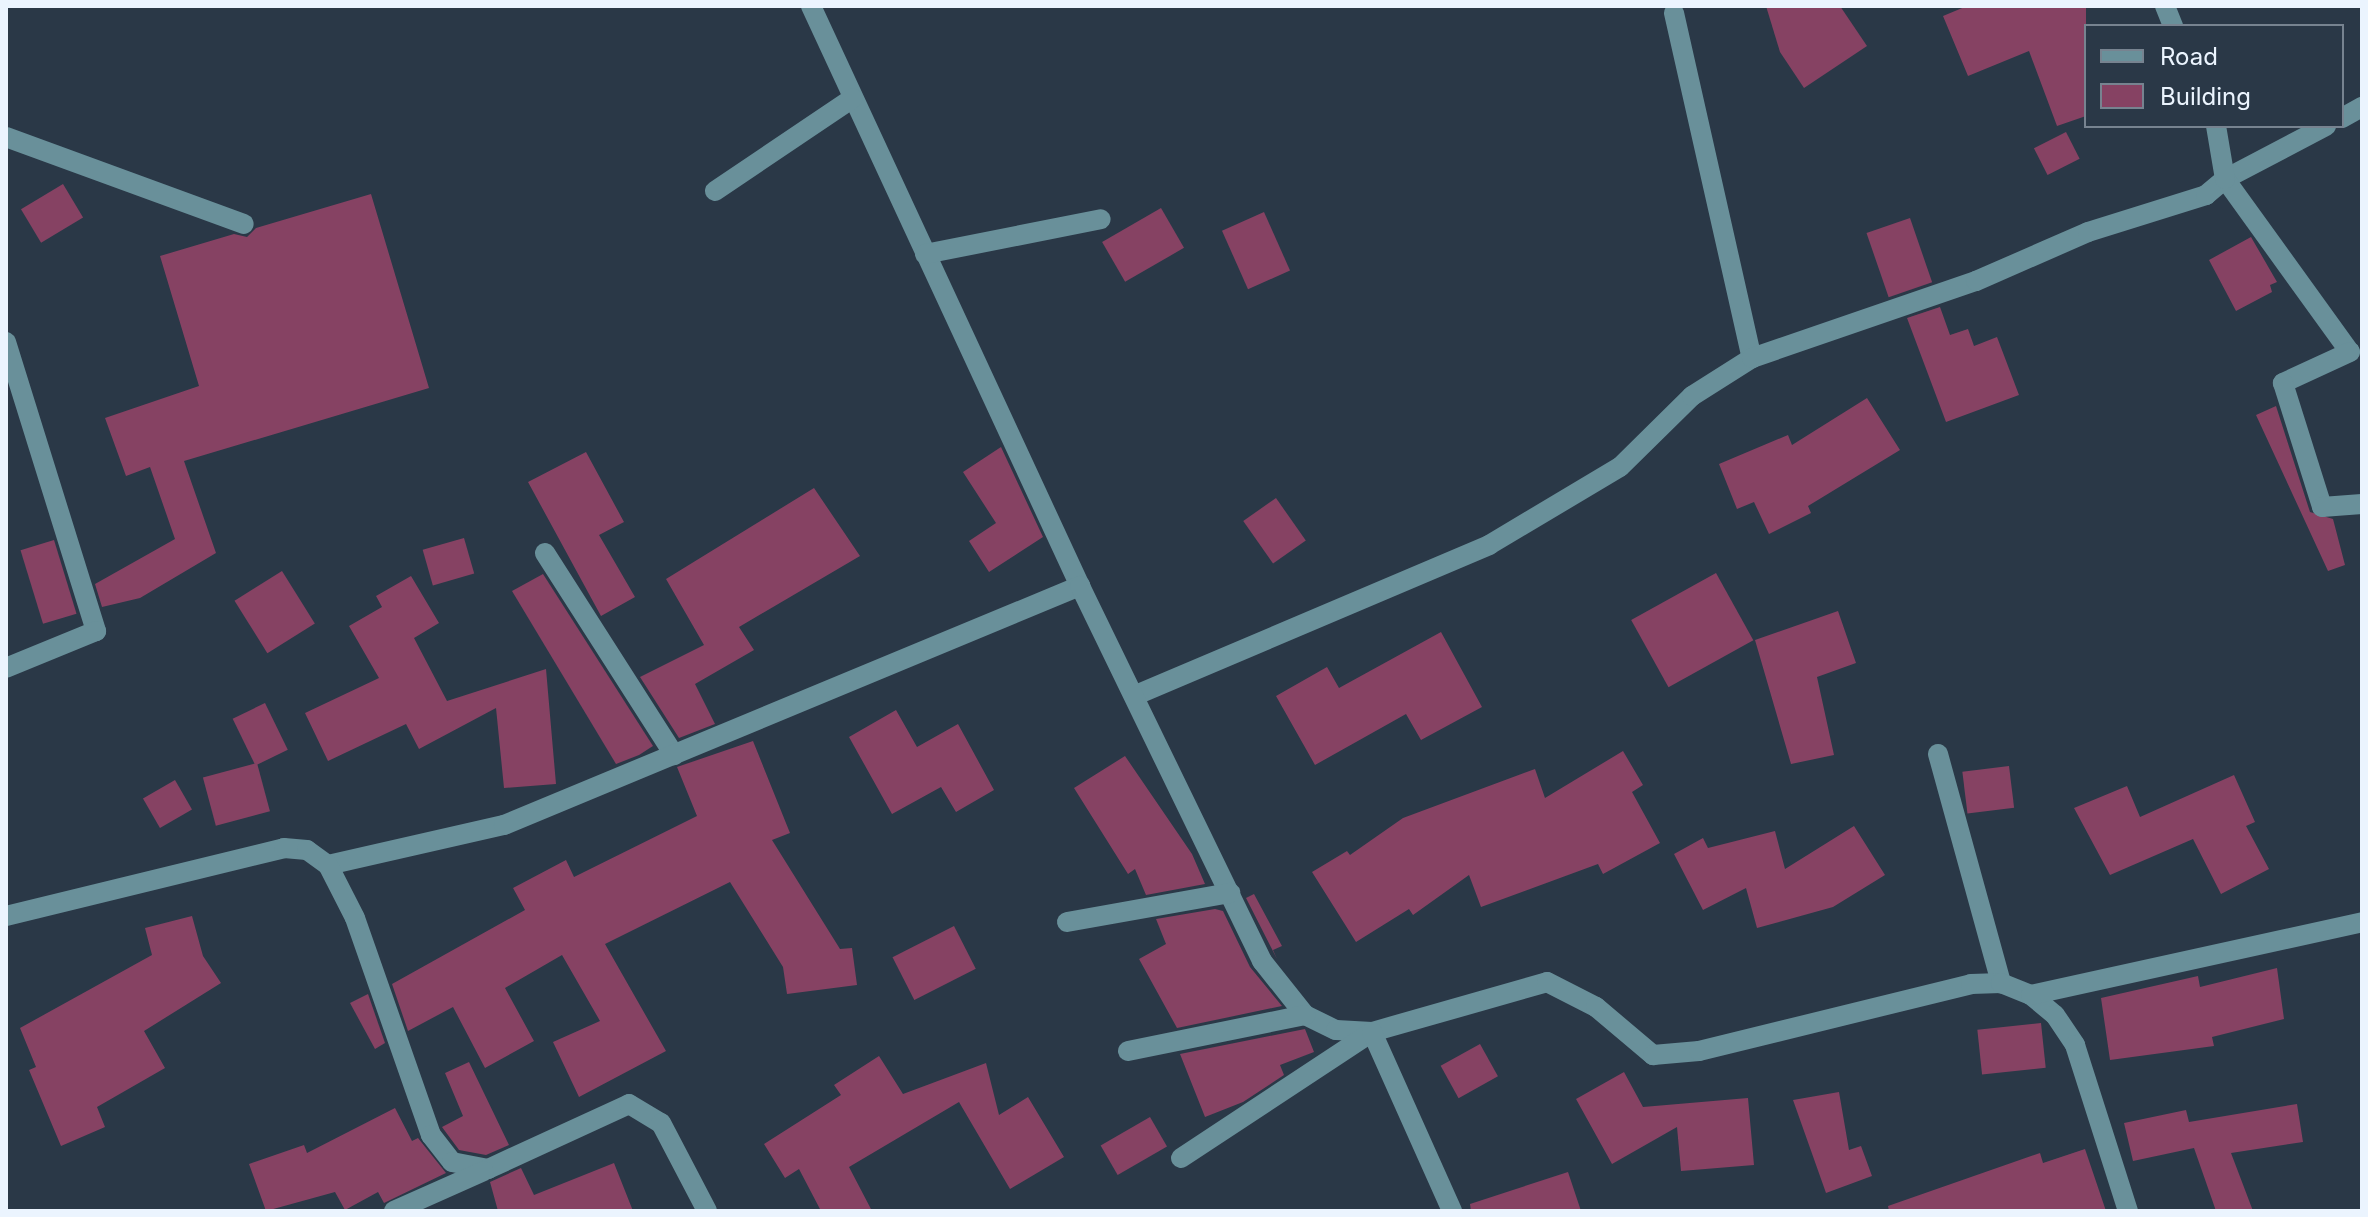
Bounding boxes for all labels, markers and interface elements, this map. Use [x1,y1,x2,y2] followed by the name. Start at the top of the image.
[2084,24,2344,128] legend
[2160,42,2218,71] text: Road
[2160,82,2251,111] text: Building

